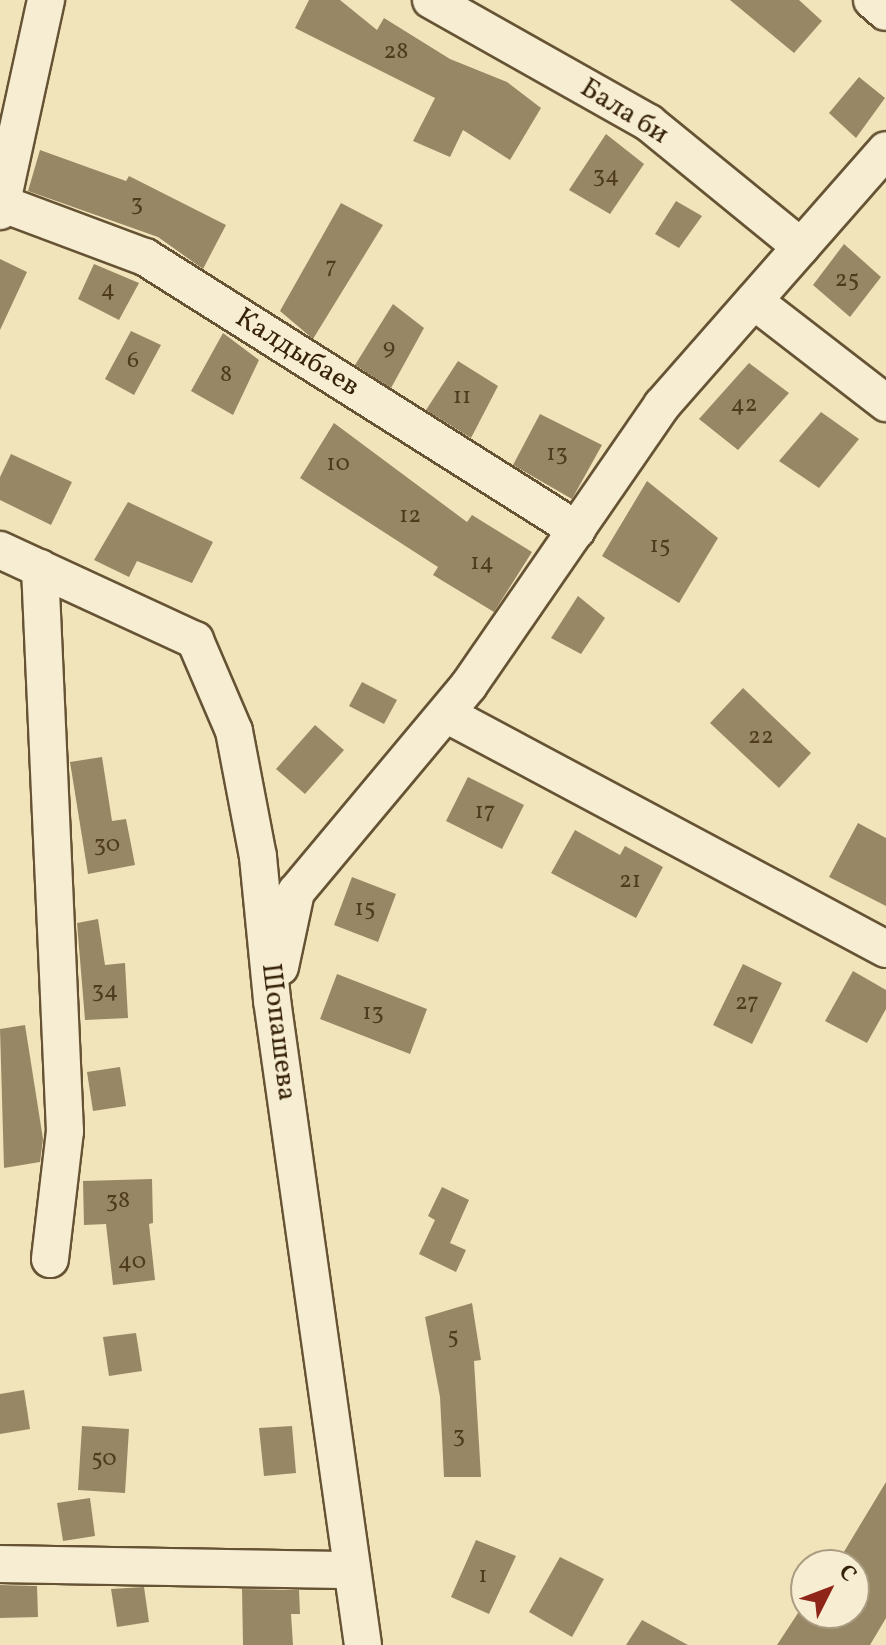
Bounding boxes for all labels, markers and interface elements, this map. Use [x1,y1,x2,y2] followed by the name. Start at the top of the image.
[383,39,409,67] house number: 28
[574,72,674,152] street label: Бала би
[593,163,619,191] house number: 34
[131,191,143,219] house number: 3
[325,254,337,282] house number: 7
[835,267,859,295] house number: 25
[101,277,115,305] house number: 4
[229,302,365,404] street label: Калдыбаев
[383,335,395,363] house number: 9
[127,348,139,376] house number: 6
[220,362,232,390] house number: 8
[453,384,471,412] house number: 11
[730,392,758,420] house number: 42
[546,441,568,469] house number: 13
[326,451,350,479] house number: 10
[399,503,421,531] house number: 12
[650,533,670,561] house number: 15
[470,550,494,578] house number: 14
[748,724,774,752] house number: 22
[475,799,495,827] house number: 17
[94,832,120,860] house number: 30
[619,868,641,896] house number: 21
[355,896,375,924] house number: 15
[253,961,303,1103] street label: Шопашева
[92,978,118,1006] house number: 34
[735,990,759,1018] house number: 27
[362,1000,384,1028] house number: 13
[106,1188,130,1216] house number: 38
[118,1249,146,1277] house number: 40
[447,1324,459,1352] house number: 5
[453,1423,465,1451] house number: 3
[91,1446,117,1474] house number: 50
[790,1549,870,1629] north arrow
[830,1558,863,1590] text: С
[478,1563,488,1591] house number: 1

